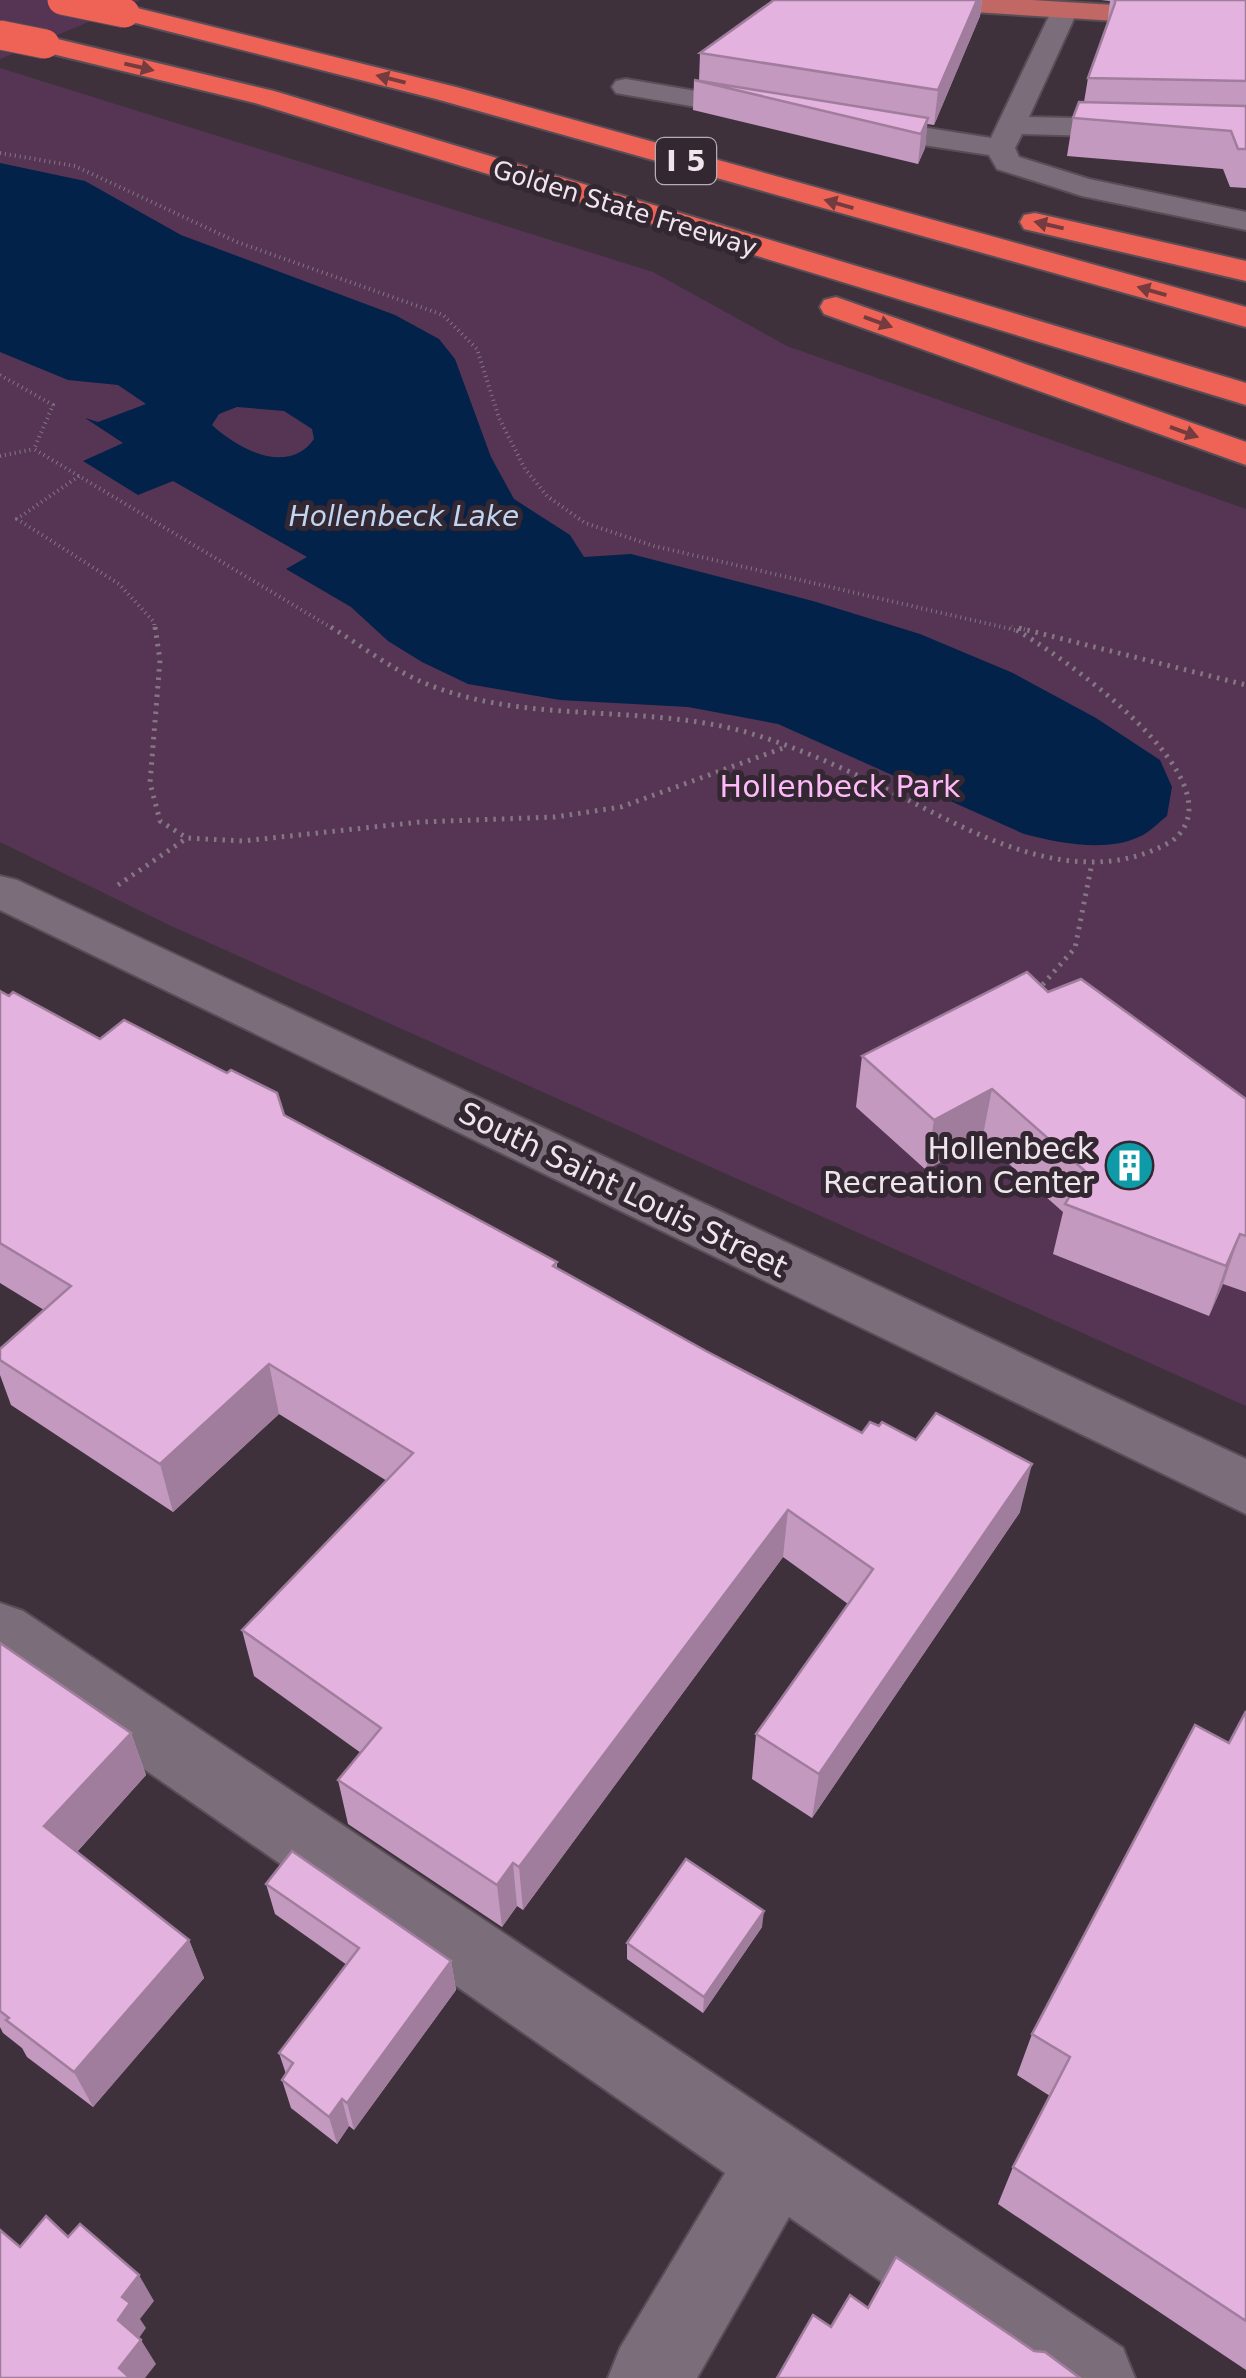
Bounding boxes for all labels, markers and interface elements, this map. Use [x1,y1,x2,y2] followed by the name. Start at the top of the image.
[124,60,155,75] one-way arrow
[375,71,406,86] one-way arrow
[656,138,716,184] road number: I 5
[489,154,760,263] street label: Golden State Freeway
[823,195,854,211] one-way arrow
[1033,217,1064,232] one-way arrow
[1136,283,1167,298] one-way arrow
[864,315,894,330] one-way arrow
[1170,425,1200,440] one-way arrow
[289,500,519,533] water label: Hollenbeck Lake
[720,769,961,804] park label: Hollenbeck Park
[453,1095,793,1285] street label: South Saint Louis Street
[823,1131,1095,1200] place label: Hollenbeck Recreation Center
[1103,1140,1155,1192] building icon: Hollenbeck Recreation Center

